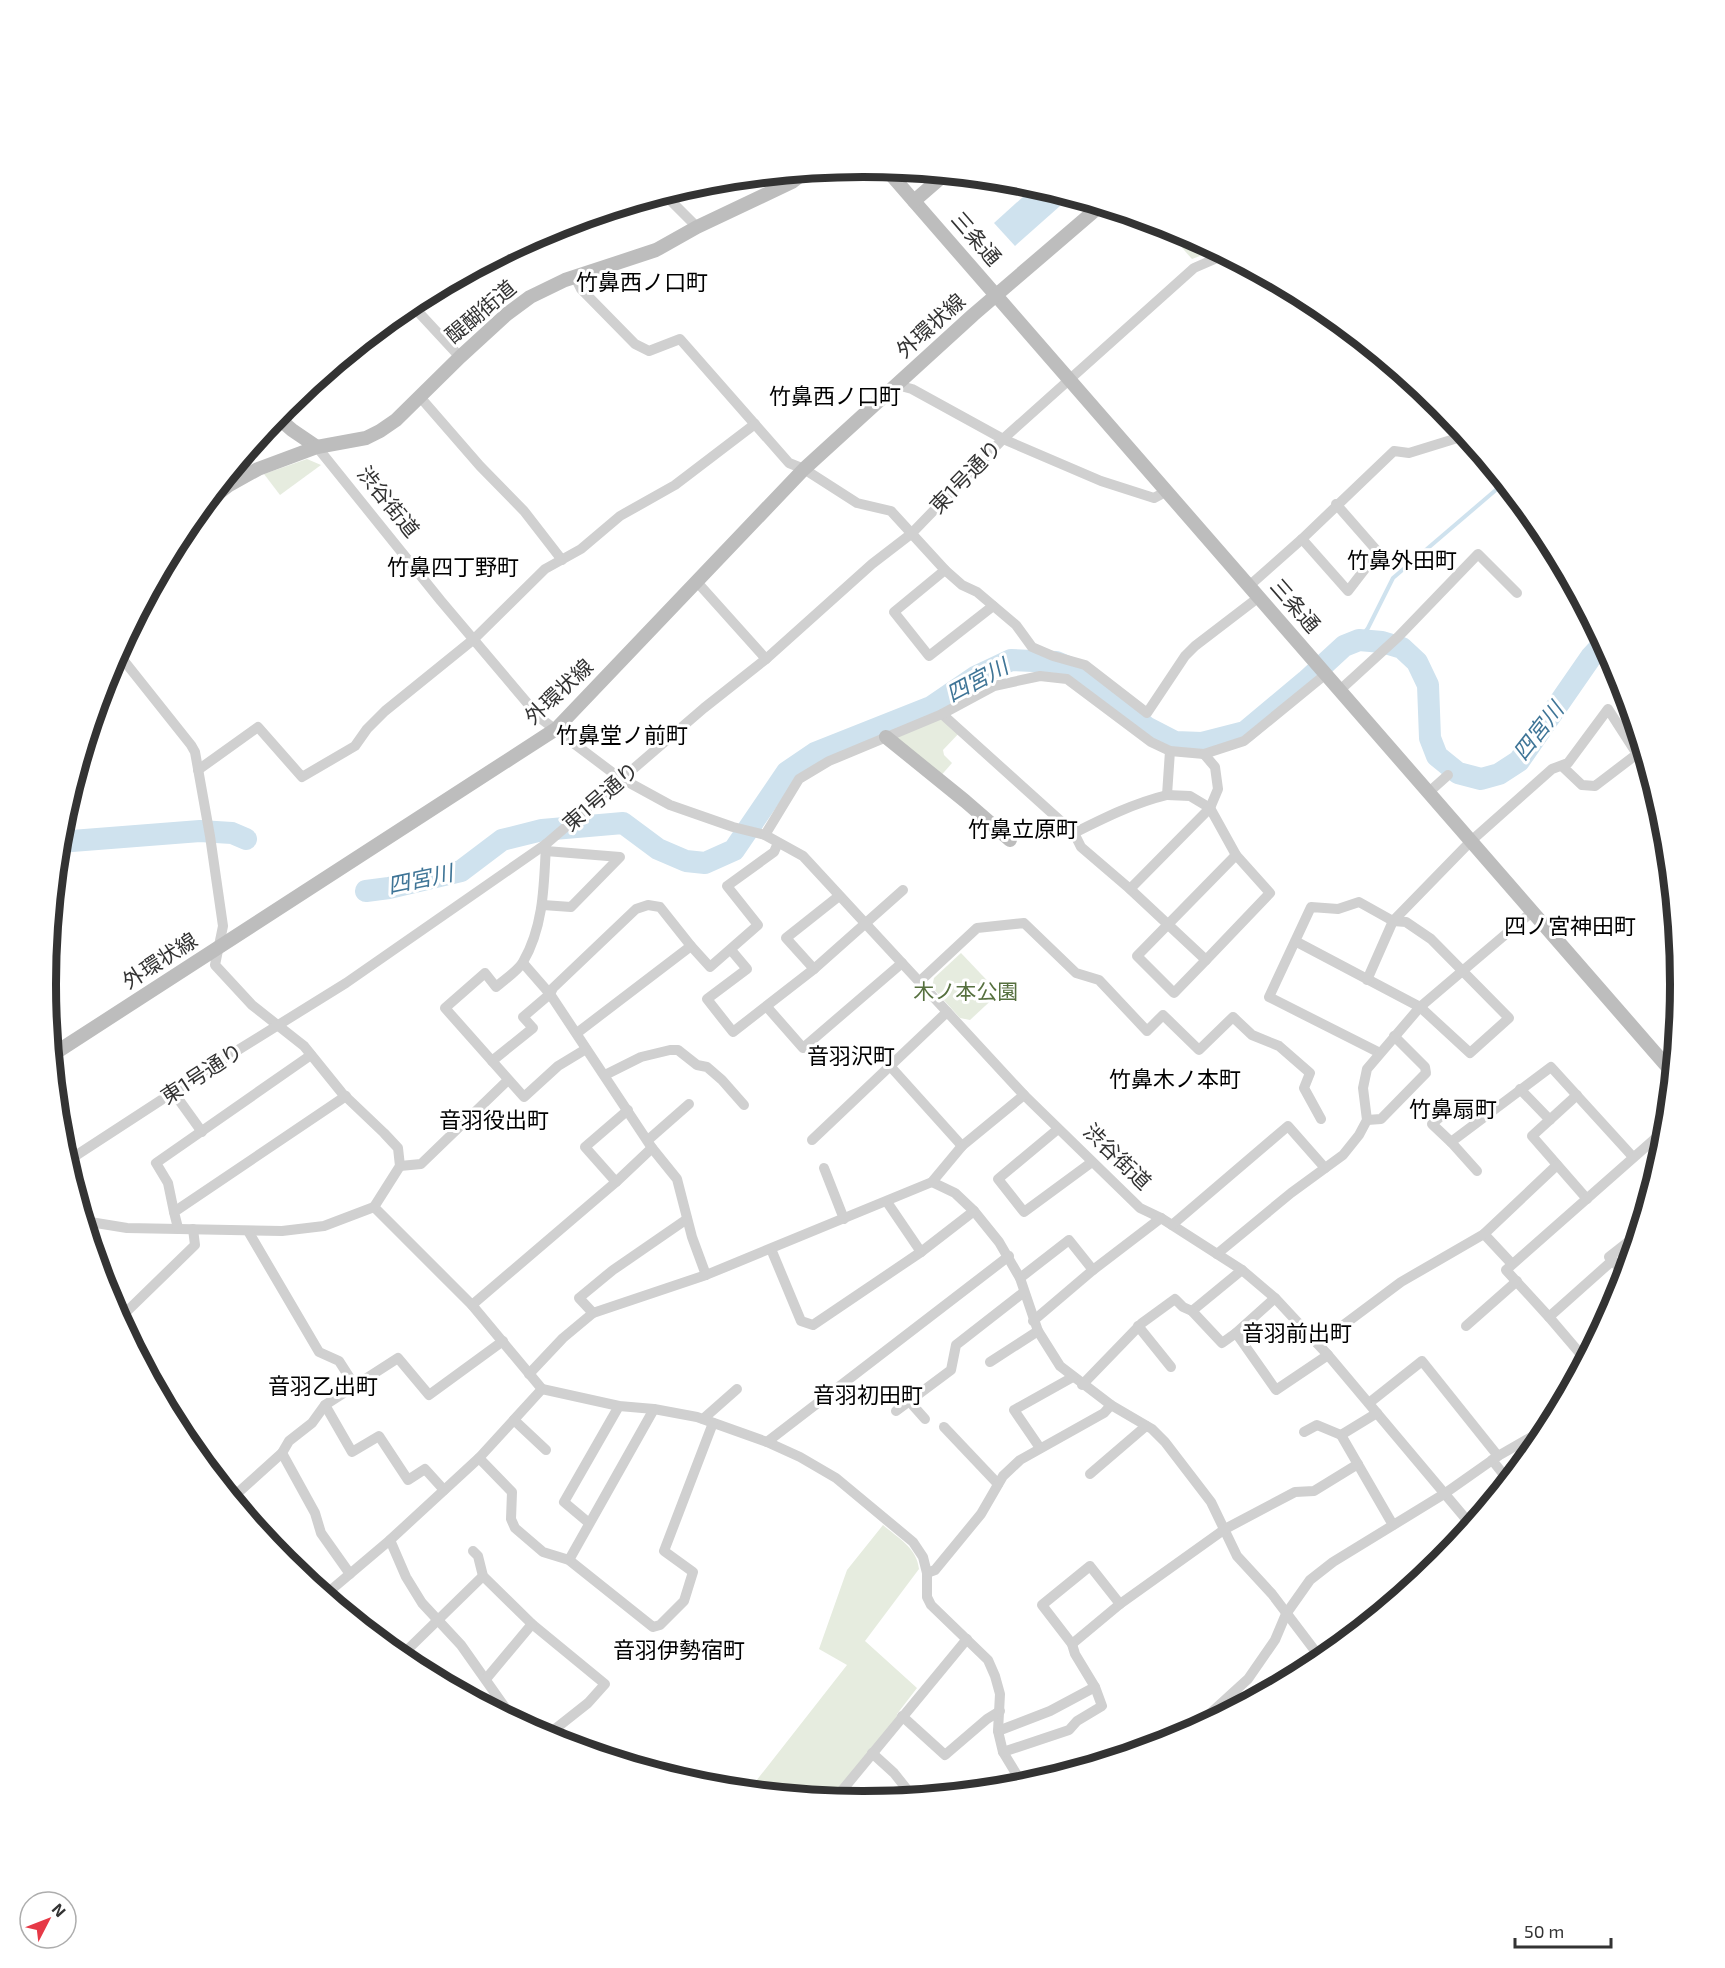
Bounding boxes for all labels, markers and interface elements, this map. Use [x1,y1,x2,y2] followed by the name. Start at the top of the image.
[947,206,1007,270] street label: 三条通
[576,268,708,294] district label: 竹鼻西ノ口町
[440,274,520,347] street label: 醍醐街道
[890,287,970,362] street label: 外環状線
[769,382,901,408] district label: 竹鼻西ノ口町
[924,434,1006,518] street label: 東1号通り
[353,461,425,542] street label: 渋谷街道
[1347,546,1457,572] district label: 竹鼻外田町
[387,553,519,579] district label: 竹鼻四丁野町
[1266,573,1326,637] street label: 三条通
[941,651,1014,706] water label: 四宮川
[519,653,597,729] street label: 外環状線
[1507,695,1569,764] water label: 四宮川
[556,721,688,747] district label: 竹鼻堂ノ前町
[557,756,643,836] street label: 東1号通り
[968,815,1078,841] district label: 竹鼻立原町
[385,858,457,898] water label: 四宮川
[1504,912,1636,938] district label: 四ノ宮神田町
[117,926,201,993] street label: 外環状線
[914,978,1019,1003] park label: 木ノ本公園
[156,1037,247,1108] street label: 東1号通り
[807,1042,895,1068] district label: 音羽沢町
[1109,1065,1241,1091] district label: 竹鼻木ノ本町
[1409,1095,1497,1121] district label: 竹鼻扇町
[439,1106,549,1132] district label: 音羽役出町
[1079,1118,1157,1194] street label: 渋谷街道
[1242,1319,1352,1345] district label: 音羽前出町
[268,1372,378,1398] district label: 音羽乙出町
[813,1381,923,1407] district label: 音羽初田町
[613,1636,745,1662] district label: 音羽伊勢宿町
[18,1890,78,1950] north arrow
[49,1899,70,1920] text: N
[1515,1911,1611,1949] scale bar
[1524,1920,1564,1942] text: 50 m

